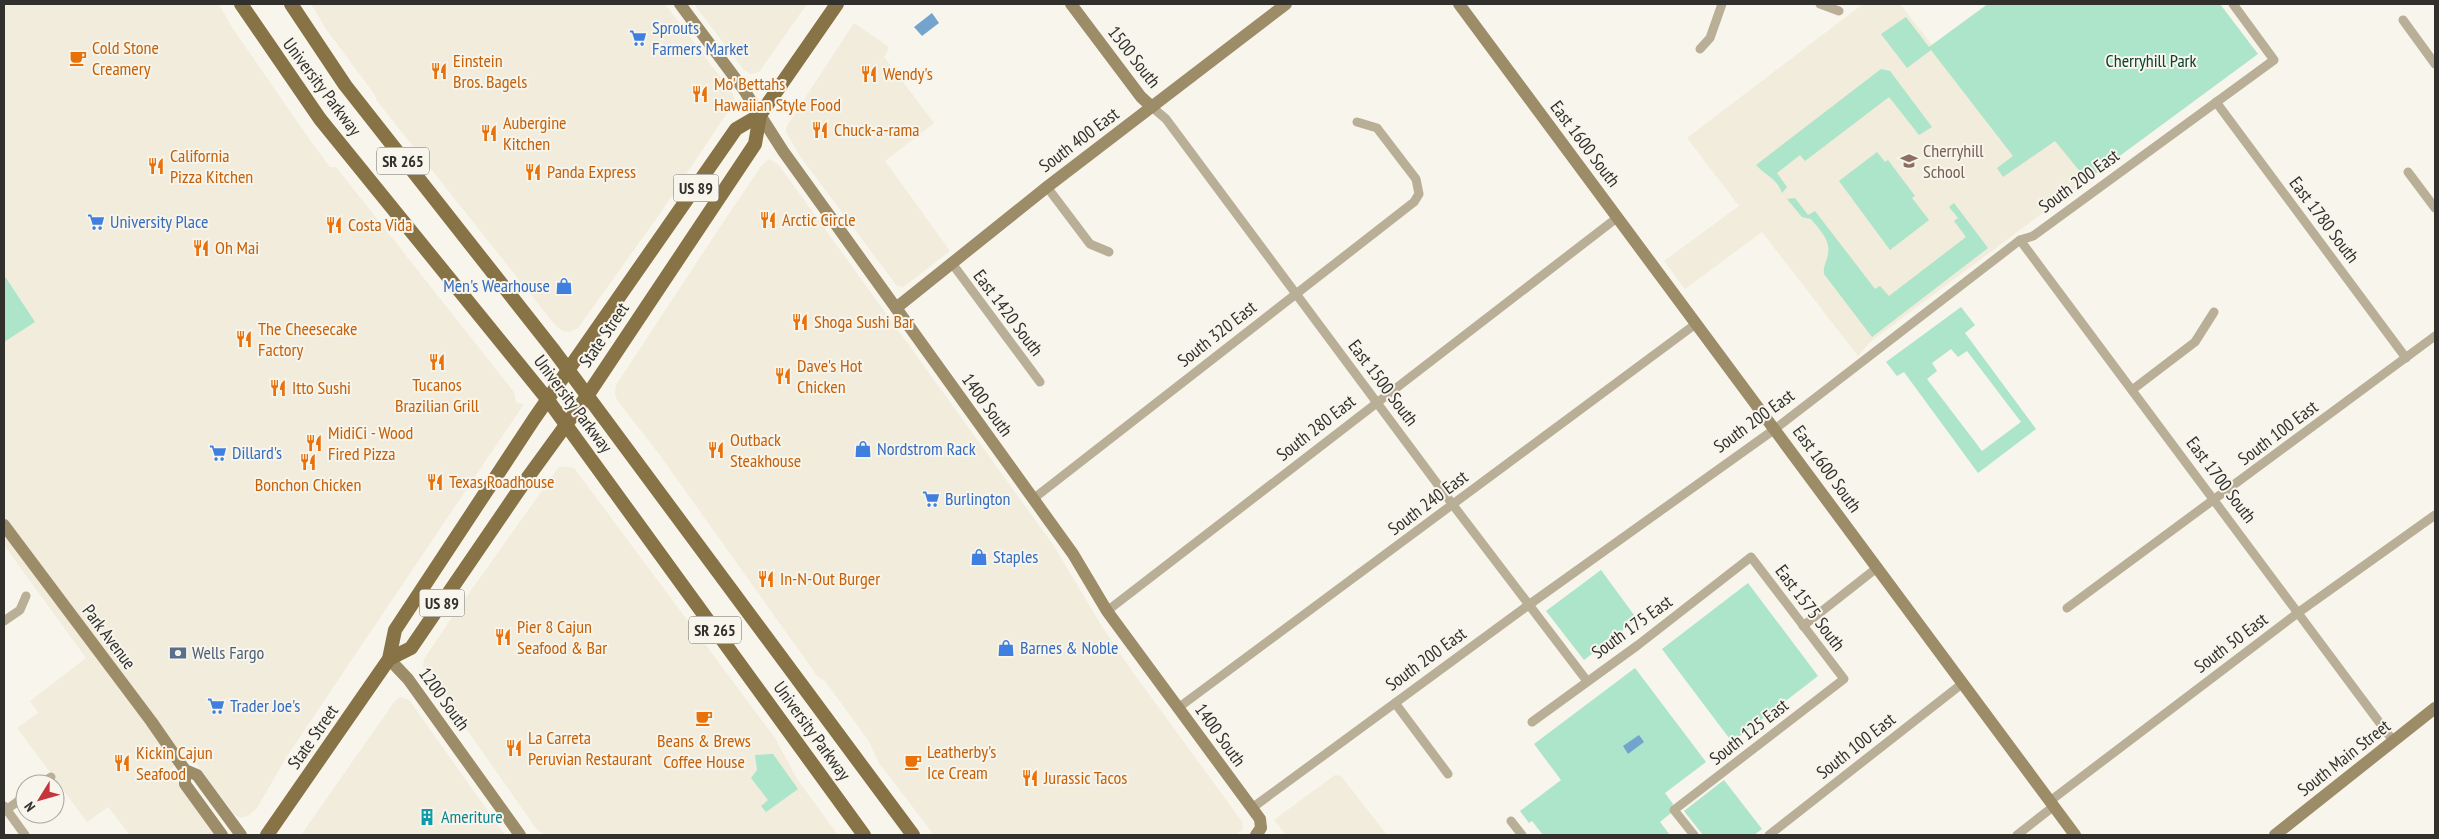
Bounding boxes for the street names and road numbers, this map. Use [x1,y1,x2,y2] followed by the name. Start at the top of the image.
[1103,21,1166,92] street label: 1500 South
[278,33,367,140] street label: University Parkway
[1545,96,1625,191] street label: East 1600 South
[1034,102,1123,177] street label: South 400 East
[2034,144,2124,218] street label: South 200 East
[377,148,429,175] road number: SR 265
[2284,172,2364,267] street label: East 1780 South
[674,174,718,202] road number: US 89
[968,265,1048,360] street label: East 1420 South
[1173,296,1261,372] street label: South 320 East
[574,298,634,371] street label: State Street
[1343,335,1423,430] street label: East 1500 South
[529,350,618,457] street label: University Parkway
[957,369,1018,441] street label: 1400 South
[1709,384,1799,458] street label: South 200 East
[1272,390,1360,466] street label: South 280 East
[2233,395,2322,470] street label: South 100 East
[1788,421,1867,517] street label: East 1600 South
[2181,432,2261,527] street label: East 1700 South
[1383,465,1472,540] street label: South 240 East
[1770,560,1850,655] street label: East 1575 South
[420,590,464,616] road number: US 89
[1587,590,1677,664] street label: South 175 East
[78,600,141,674] street label: Park Avenue
[2189,608,2272,678] street label: South 50 East
[689,616,741,644] road number: SR 265
[1381,622,1471,696] street label: South 200 East
[414,663,475,735] street label: 1200 South
[769,677,856,785] street label: University Parkway
[1705,694,1793,770] street label: South 125 East
[1190,699,1251,771] street label: 1400 South
[282,700,343,773] street label: State Street
[1812,708,1900,784] street label: South 100 East
[2293,714,2395,801] street label: South Main Street

